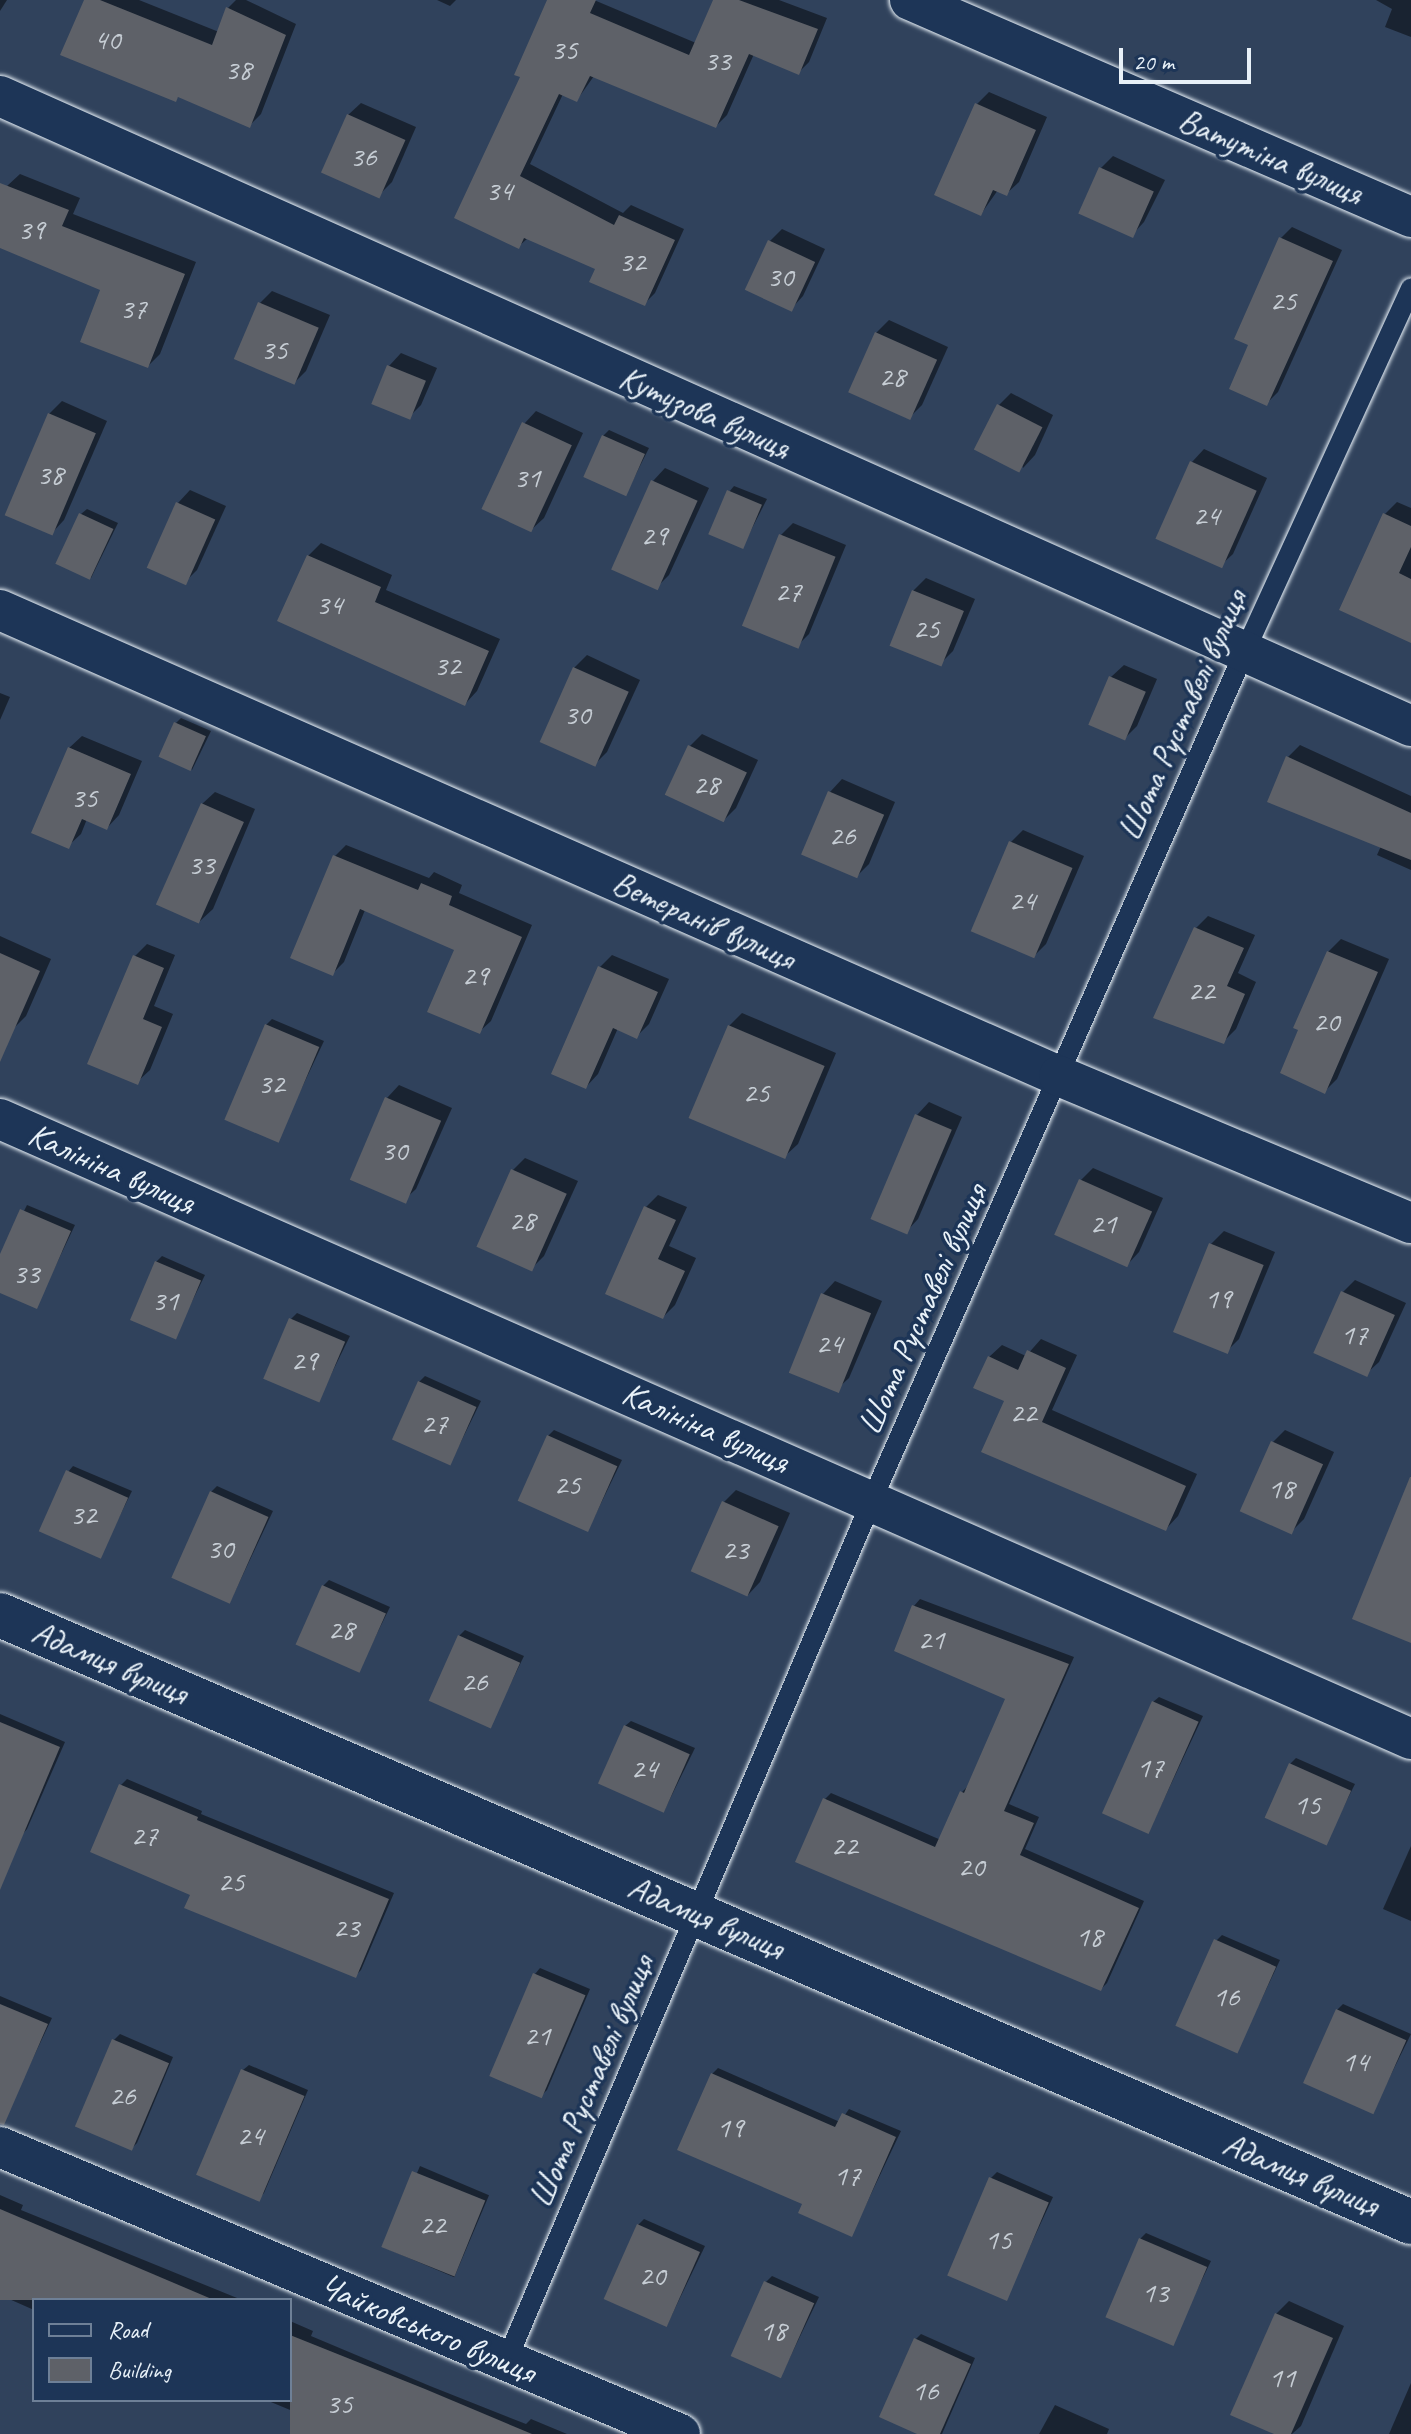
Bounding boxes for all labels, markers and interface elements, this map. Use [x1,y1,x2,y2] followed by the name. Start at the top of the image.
[94,21,120,57] house number: 40
[551,31,577,67] house number: 35
[1123,32,1255,82] scale bar
[704,42,730,78] house number: 33
[1133,47,1174,77] text: 20 m
[225,51,251,87] house number: 38
[1172,99,1370,213] street label: Ватутіна вулиця
[350,138,376,174] house number: 36
[486,172,512,208] house number: 34
[18,211,44,247] house number: 39
[619,243,645,279] house number: 32
[767,258,793,294] house number: 30
[1270,282,1296,318] house number: 25
[120,290,146,326] house number: 37
[261,331,287,367] house number: 35
[612,356,798,468] street label: Кутузова вулиця
[879,358,905,394] house number: 28
[37,456,63,492] house number: 38
[514,459,540,495] house number: 31
[1193,497,1219,533] house number: 24
[641,517,667,553] house number: 29
[775,573,801,609] house number: 27
[1108,582,1256,848] street label: Шота Руставелі вулиця
[316,586,342,622] house number: 34
[913,610,939,646] house number: 25
[434,647,460,683] house number: 32
[564,696,590,732] house number: 30
[693,766,719,802] house number: 28
[71,779,97,815] house number: 35
[829,817,855,853] house number: 26
[188,846,214,882] house number: 33
[607,862,801,978] street label: Ветеранів вулиця
[1009,882,1035,918] house number: 24
[462,957,488,993] house number: 29
[1188,972,1214,1008] house number: 22
[1313,1003,1339,1039] house number: 20
[258,1065,284,1101] house number: 32
[743,1074,769,1110] house number: 25
[22,1113,202,1223] street label: Калініна вулиця
[381,1132,407,1168] house number: 30
[848,1176,996,1442] street label: Шота Руставелі вулиця
[509,1202,535,1238] house number: 28
[1090,1205,1116,1241] house number: 21
[13,1255,39,1291] house number: 33
[1205,1280,1231,1316] house number: 19
[152,1282,178,1318] house number: 31
[1341,1316,1367,1352] house number: 17
[816,1325,842,1361] house number: 24
[291,1342,317,1378] house number: 29
[616,1372,796,1482] street label: Калініна вулиця
[1010,1394,1036,1430] house number: 22
[421,1405,447,1441] house number: 27
[554,1466,580,1502] house number: 25
[1268,1470,1294,1506] house number: 18
[70,1496,96,1532] house number: 32
[207,1530,233,1566] house number: 30
[722,1531,748,1567] house number: 23
[25,1610,195,1714] street label: Адамця вулиця
[328,1611,354,1647] house number: 28
[918,1621,944,1657] house number: 21
[461,1663,487,1699] house number: 26
[1137,1749,1163,1785] house number: 17
[631,1750,657,1786] house number: 24
[1294,1786,1320,1822] house number: 15
[131,1817,157,1853] house number: 27
[831,1827,857,1863] house number: 22
[958,1848,984,1884] house number: 20
[218,1863,244,1899] house number: 25
[621,1865,791,1969] street label: Адамця вулиця
[333,1909,359,1945] house number: 23
[1076,1918,1102,1954] house number: 18
[519,1947,663,2215] street label: Шота Руставелі вулиця
[1213,1978,1239,2014] house number: 16
[524,2017,550,2053] house number: 21
[1342,2043,1368,2079] house number: 14
[109,2077,135,2113] house number: 26
[717,2109,743,2145] house number: 19
[237,2117,263,2153] house number: 24
[1216,2122,1386,2226] street label: Адамця вулиця
[834,2157,860,2193] house number: 17
[419,2206,445,2242] house number: 22
[985,2221,1011,2257] house number: 15
[639,2257,665,2293] house number: 20
[314,2264,542,2392] street label: Чайковського вулиця
[1142,2274,1168,2310] house number: 13
[32,2298,292,2402] legend
[760,2312,786,2348] house number: 18
[108,2315,148,2345] text: Road
[108,2355,171,2385] text: Building
[1269,2359,1295,2395] house number: 11
[912,2372,938,2408] house number: 16
[326,2385,352,2421] house number: 35

